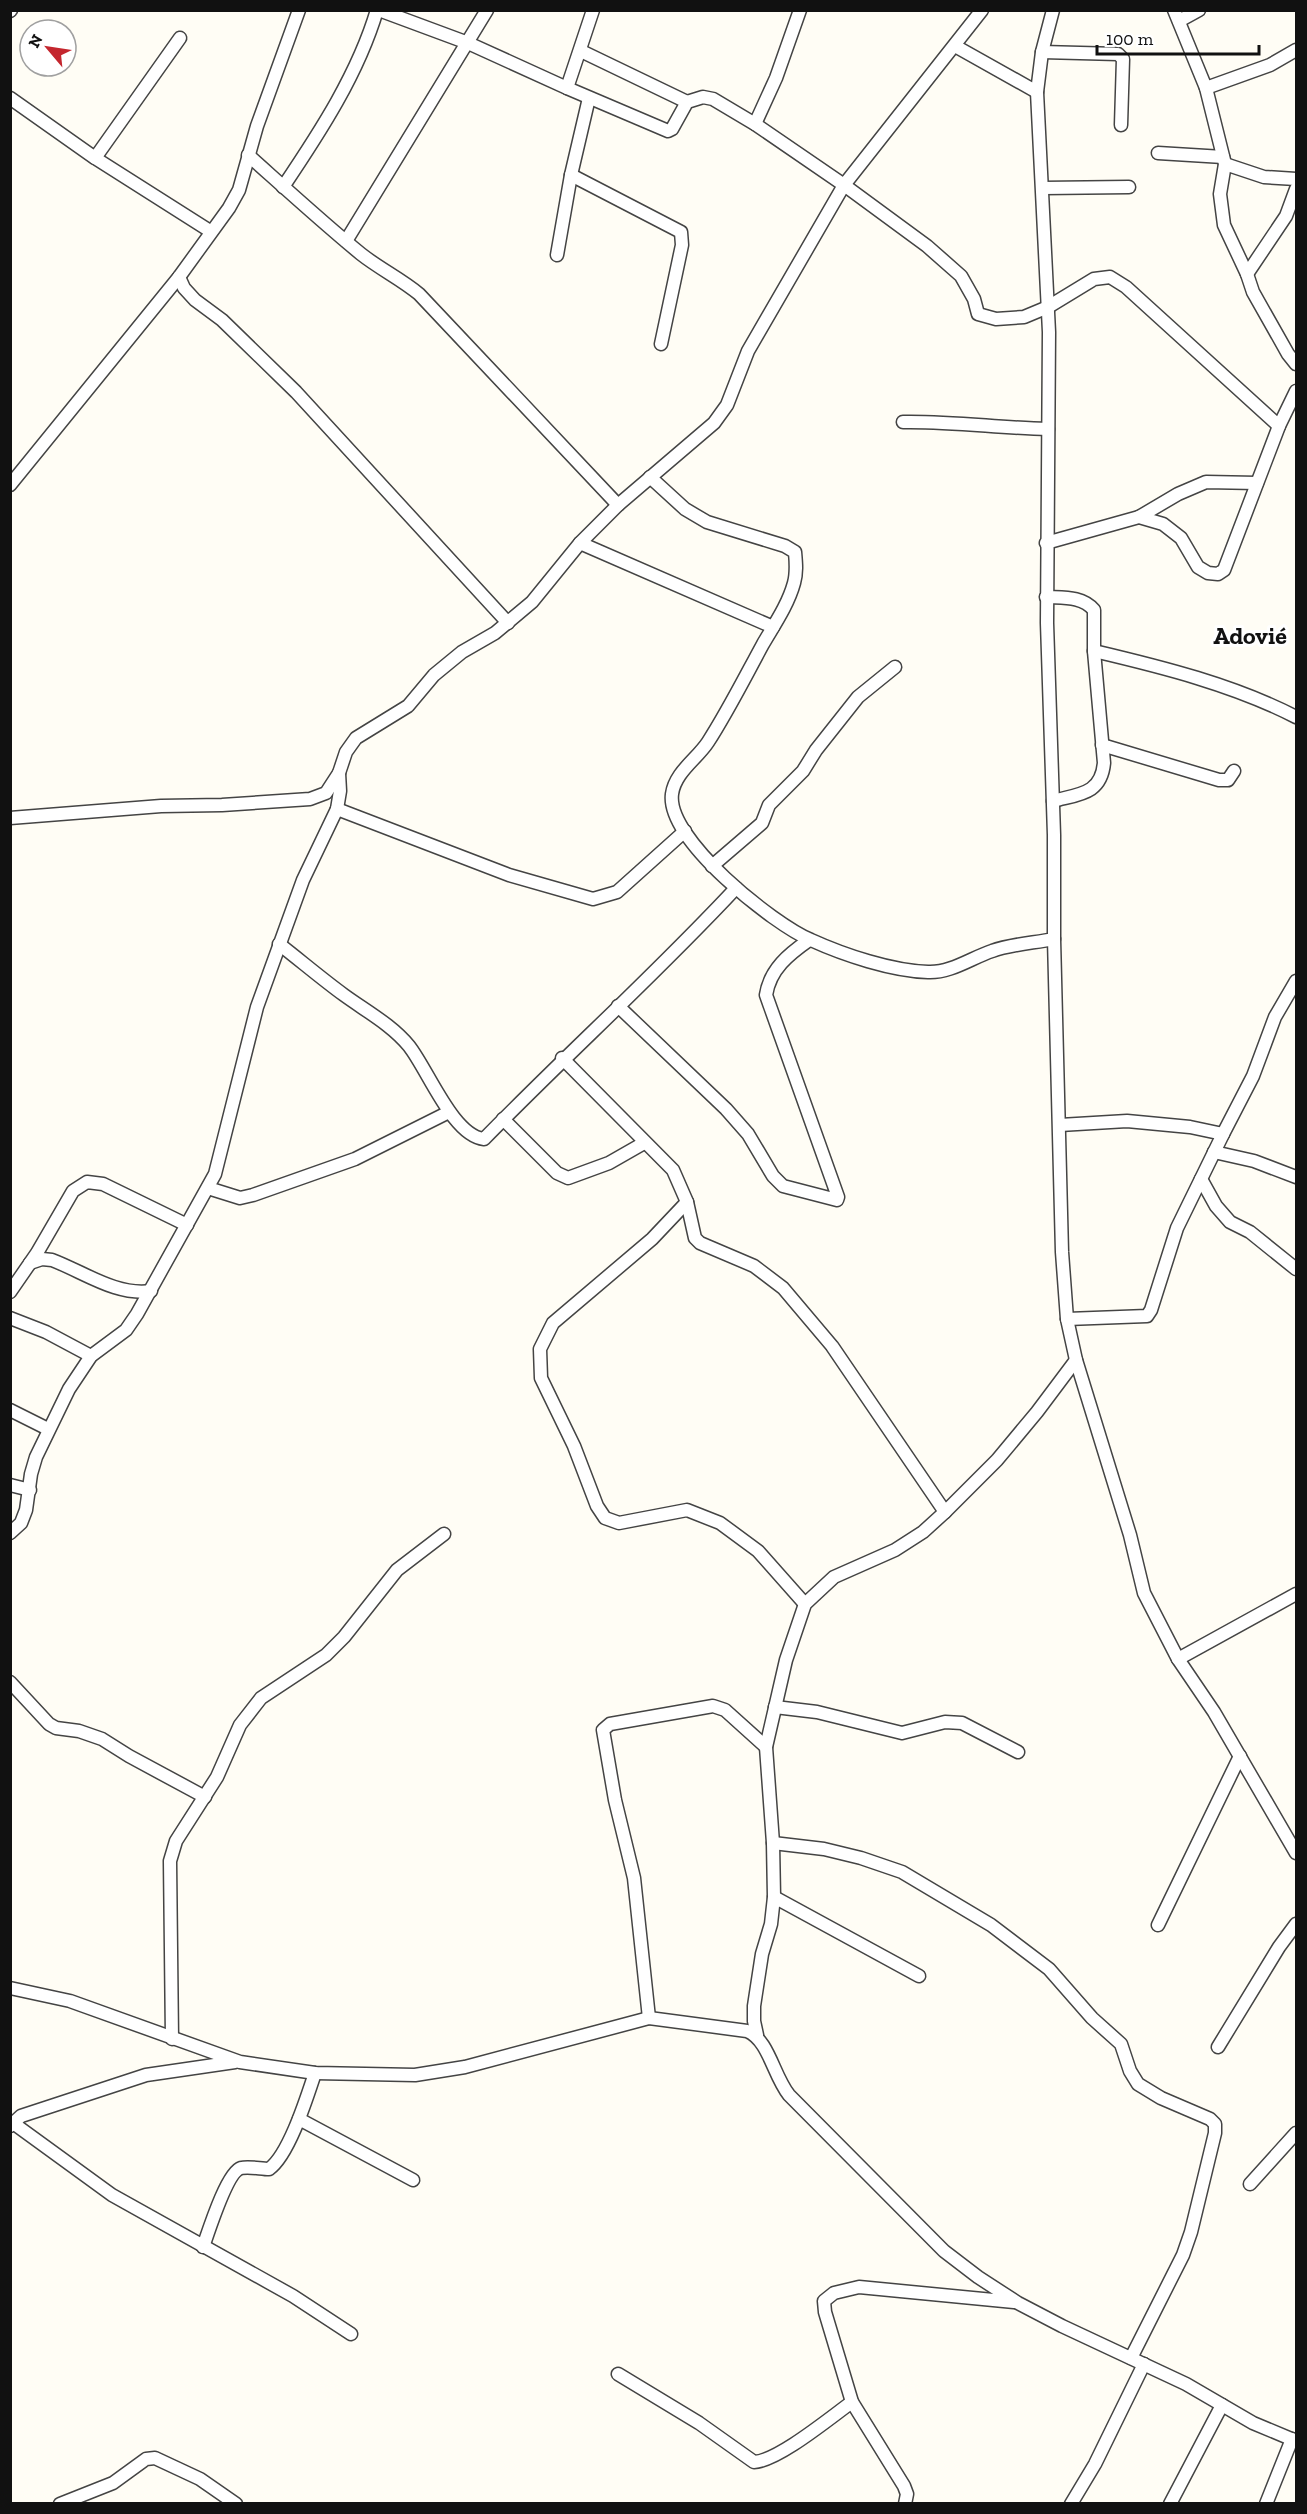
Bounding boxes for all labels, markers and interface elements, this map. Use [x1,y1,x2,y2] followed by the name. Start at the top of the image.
[18,18,78,78] north arrow
[1097,18,1259,56] scale bar
[1106,28,1154,50] text: 100 m
[24,31,47,51] text: N
[1213,621,1287,650] district label: Adovié

